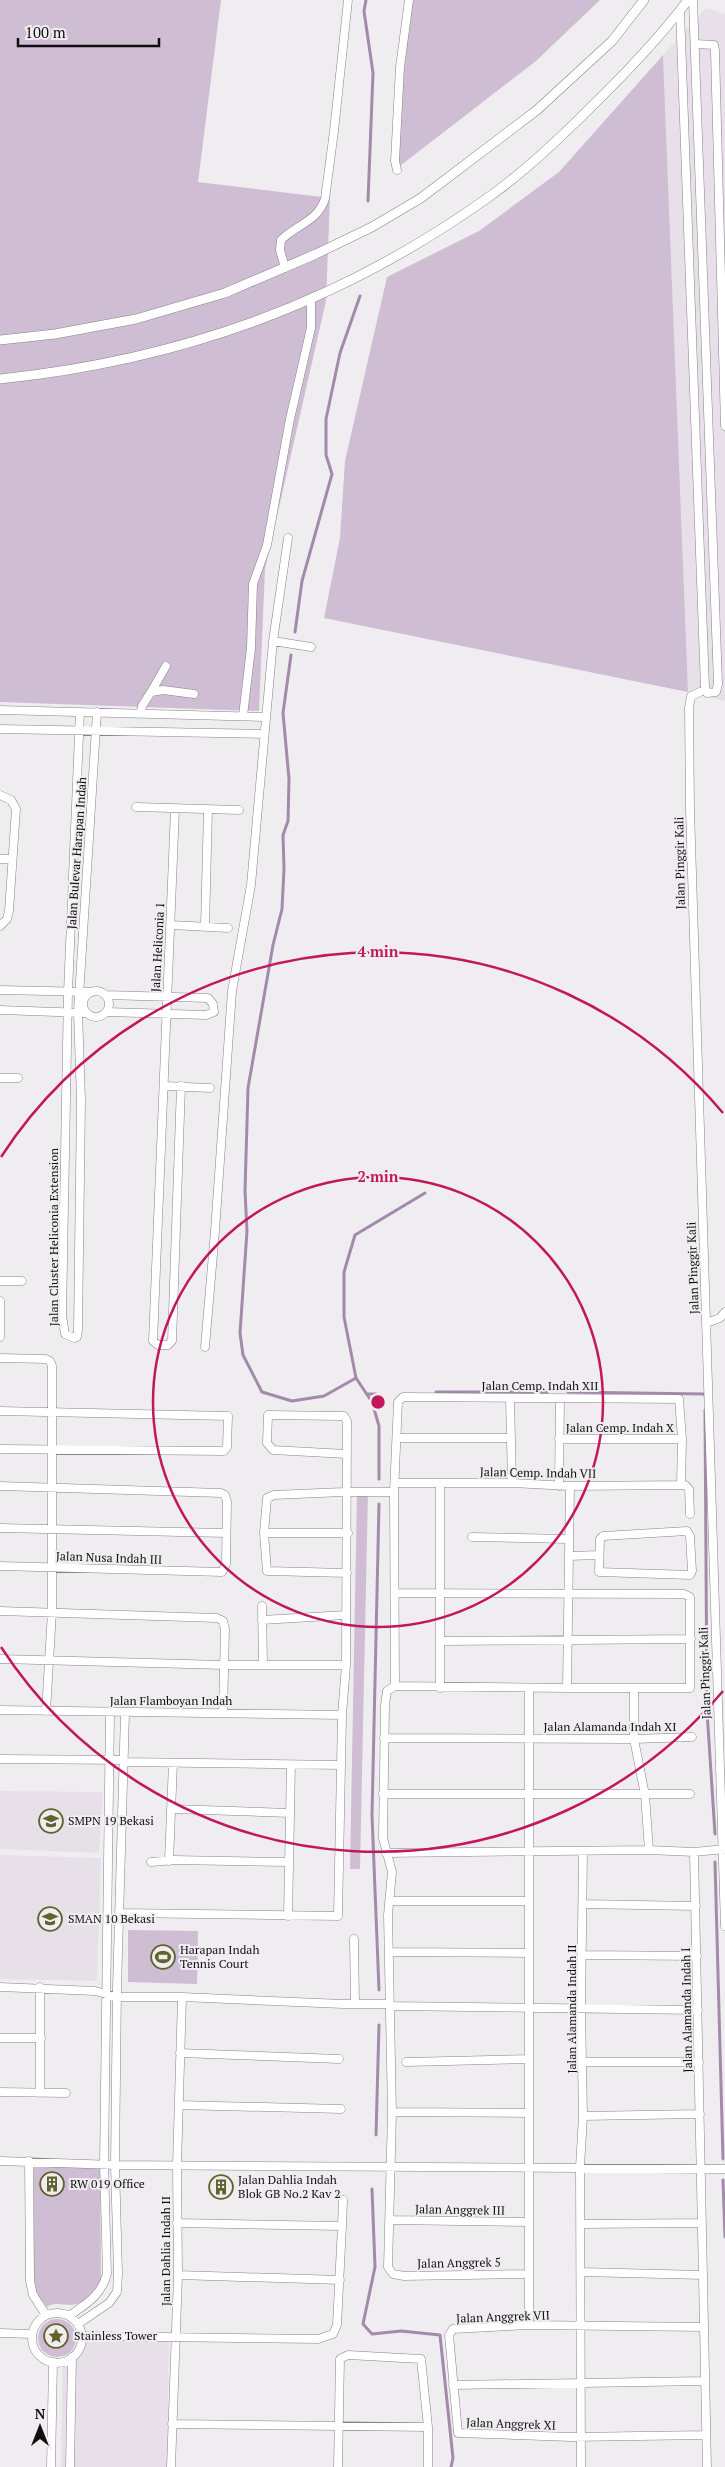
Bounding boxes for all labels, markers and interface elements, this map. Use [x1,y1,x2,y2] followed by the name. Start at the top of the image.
[18,15,159,47] scale bar
[25,22,66,42] text: 100 m
[64,776,89,930] street label: Jalan Bulevar Harapan Indah
[671,816,688,909] street label: Jalan Pinggir Kali
[148,902,167,992] street label: Jalan Heliconia 1
[357,941,399,961] text: 4 min
[46,1148,61,1326] street label: Jalan Cluster Heliconia Extension
[357,1166,399,1186] text: 2 min
[683,1221,702,1315] street label: Jalan Pinggir Kali
[482,1378,598,1393] street label: Jalan Cemp. Indah XII
[369,1393,387,1411] centre of rings
[566,1420,674,1435] street label: Jalan Cemp. Indah X
[480,1464,596,1481] street label: Jalan Cemp. Indah VII
[56,1548,162,1567] street label: Jalan Nusa Indah III
[695,1626,714,1720] street label: Jalan Pinggir Kali
[110,1693,232,1708] street label: Jalan Flamboyan Indah
[544,1719,677,1734] street label: Jalan Alamanda Indah XI
[38,1808,64,1834] school or university icon: SMPN 19 Bekasi
[68,1813,154,1828] place label: SMPN 19 Bekasi
[37,1906,63,1932] school or university icon: SMAN 10 Bekasi
[68,1911,155,1926] place label: SMAN 10 Bekasi
[180,1942,259,1971] place label: Harapan Indah Tennis Court
[150,1944,176,1970] sports icon: Harapan Indah Tennis Court
[564,1944,579,2074] street label: Jalan Alamanda Indah II
[678,1947,695,2073] street label: Jalan Alamanda Indah I
[39,2171,65,2197] building icon: RW 019 Office
[238,2172,341,2201] place label: Jalan Dahlia Indah Blok GB No.2 Kav 2
[208,2174,234,2200] building icon: Jalan Dahlia Indah Blok GB No.2 Kav 2
[70,2176,145,2191] place label: RW 019 Office
[158,2196,173,2306] street label: Jalan Dahlia Indah II
[415,2201,505,2218] street label: Jalan Anggrek III
[417,2254,501,2271] street label: Jalan Anggrek 5
[456,2307,550,2326] street label: Jalan Anggrek VII
[43,2323,69,2349] place icon: Stainless Tower
[74,2328,157,2343] place label: Stainless Tower
[15,2402,65,2452] north arrow
[35,2404,46,2423] text: N
[466,2414,556,2433] street label: Jalan Anggrek XI

